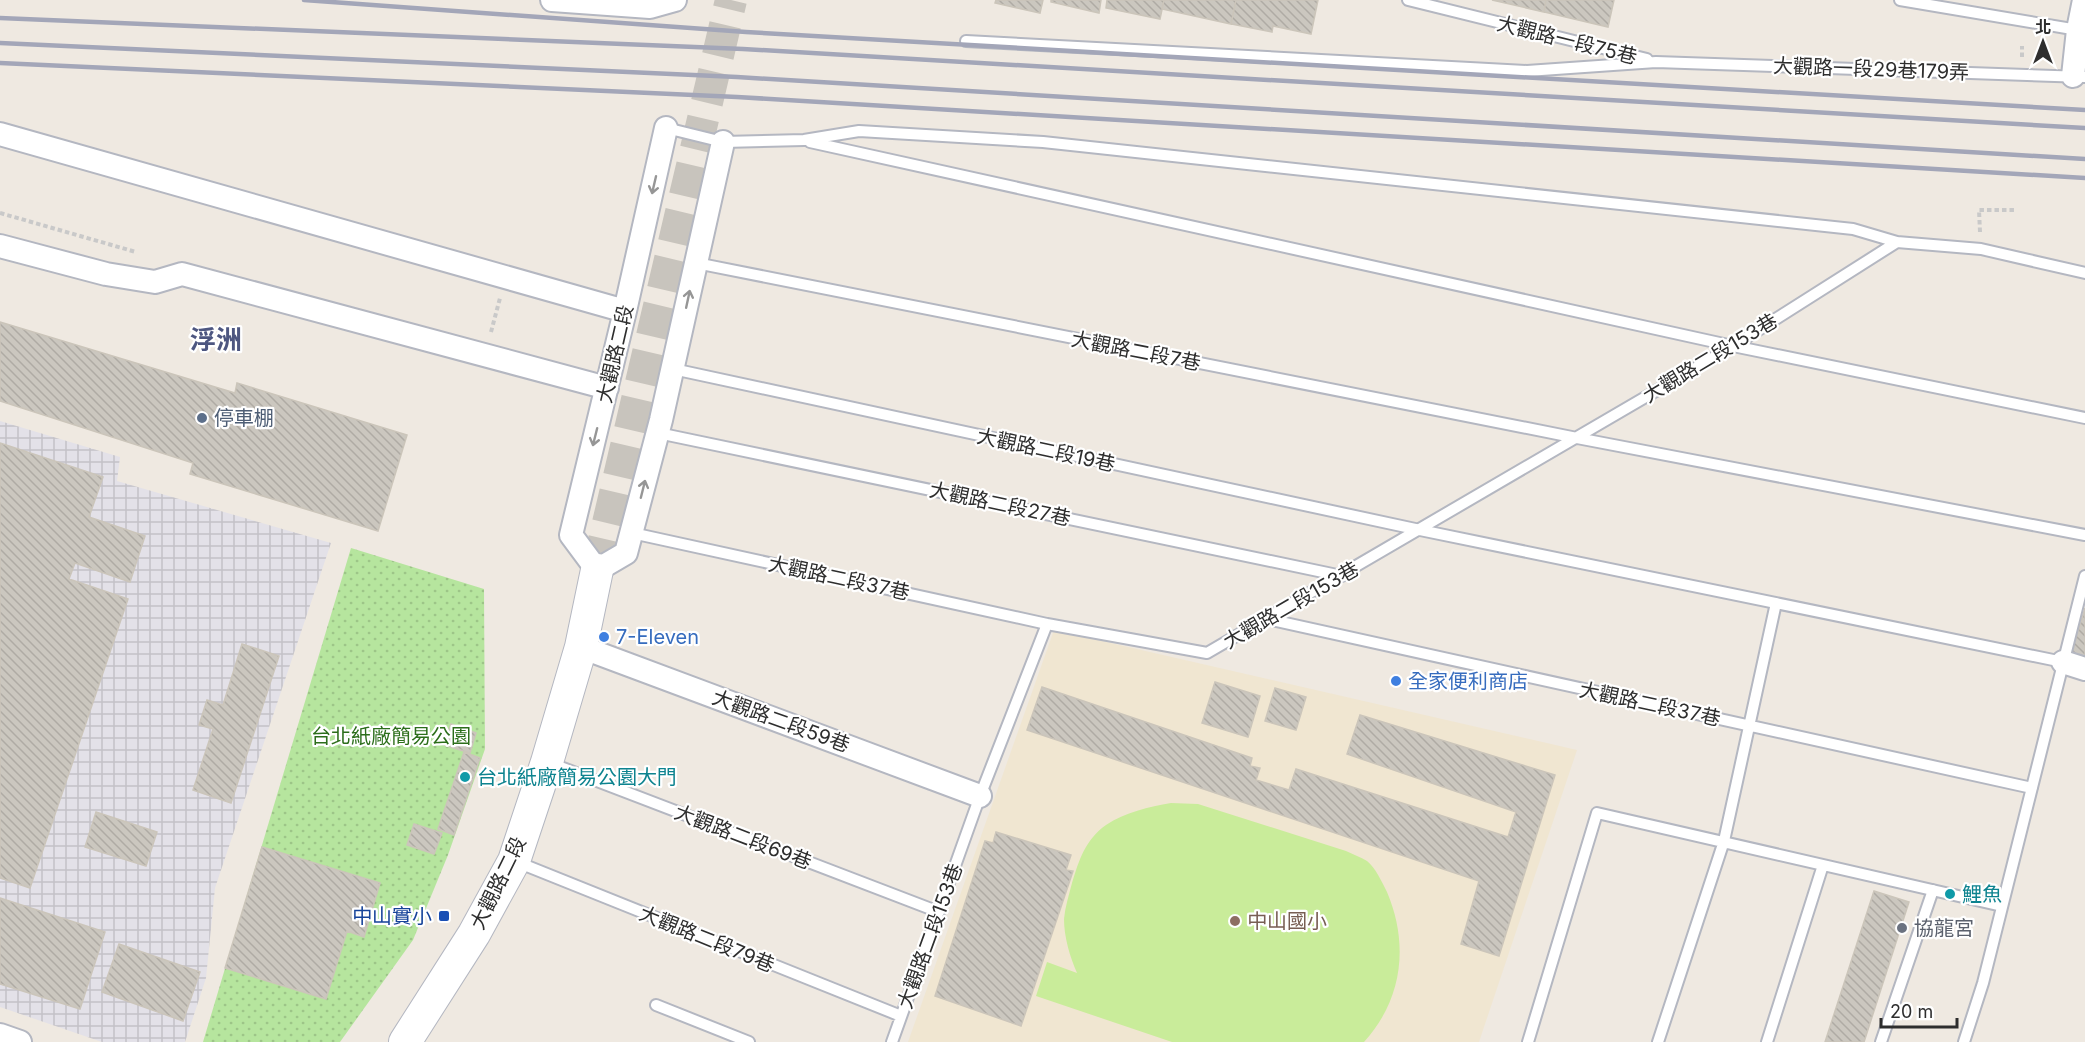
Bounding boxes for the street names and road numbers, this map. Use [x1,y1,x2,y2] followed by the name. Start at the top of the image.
[1495,11,1639,69] street label: 大觀路一段75巷
[1773,54,1969,84] street label: 大觀路一段29巷179弄
[592,303,638,405] street label: 大觀路二段
[1638,308,1782,408] street label: 大觀路二段153巷
[1069,327,1203,375] street label: 大觀路二段7巷
[975,424,1117,476] street label: 大觀路二段19巷
[927,477,1073,531] street label: 大觀路二段27巷
[766,551,912,605] street label: 大觀路二段37巷
[1219,556,1363,654] street label: 大觀路二段153巷
[1577,677,1723,731] street label: 大觀路二段37巷
[709,685,853,757] street label: 大觀路二段59巷
[671,800,815,874] street label: 大觀路二段69巷
[465,833,531,933] street label: 大觀路二段
[893,860,967,1012] street label: 大觀路二段153巷
[636,901,778,977] street label: 大觀路二段79巷

